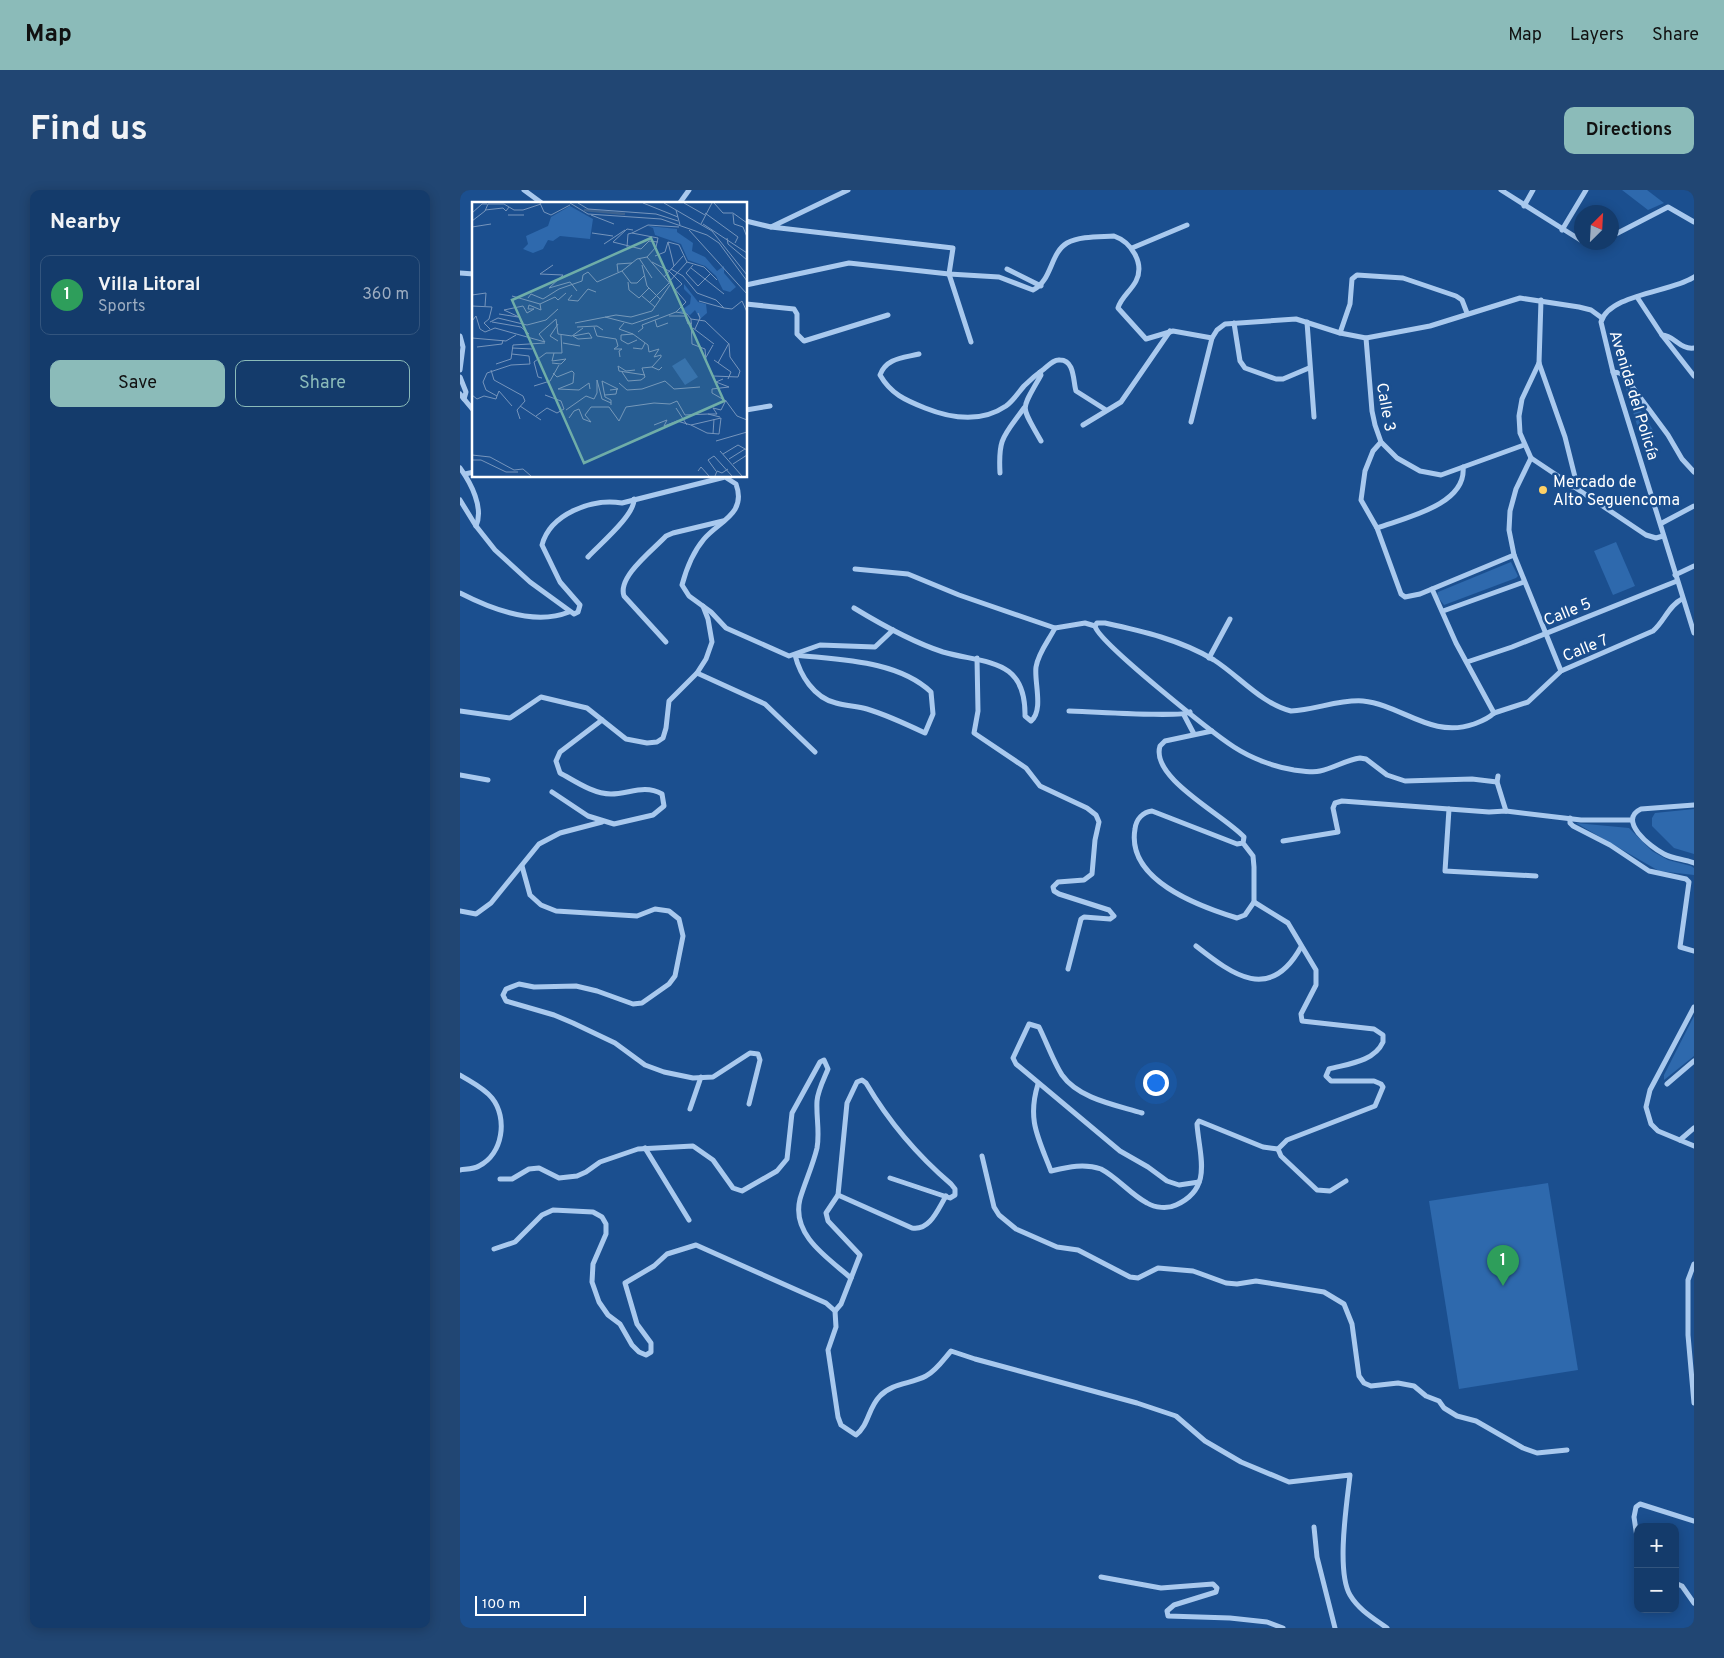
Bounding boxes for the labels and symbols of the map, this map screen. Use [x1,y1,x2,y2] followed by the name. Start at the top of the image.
[472,202,748,478] inset map
[1574,205,1619,250] north arrow
[1604,328,1662,463] street label: Avenida del Policía
[1371,381,1399,433] street label: Calle 3
[1553,473,1680,511] place label: Mercado de Alto Seguencoma
[1537,484,1549,496] marker: Mercado de Alto Seguencoma
[1541,594,1594,631] street label: Calle 5
[1560,631,1611,667] street label: Calle 7
[1143,1070,1169,1096] your location
[1487,1245,1519,1286] pin: 1
[475,1593,586,1616] scale bar

